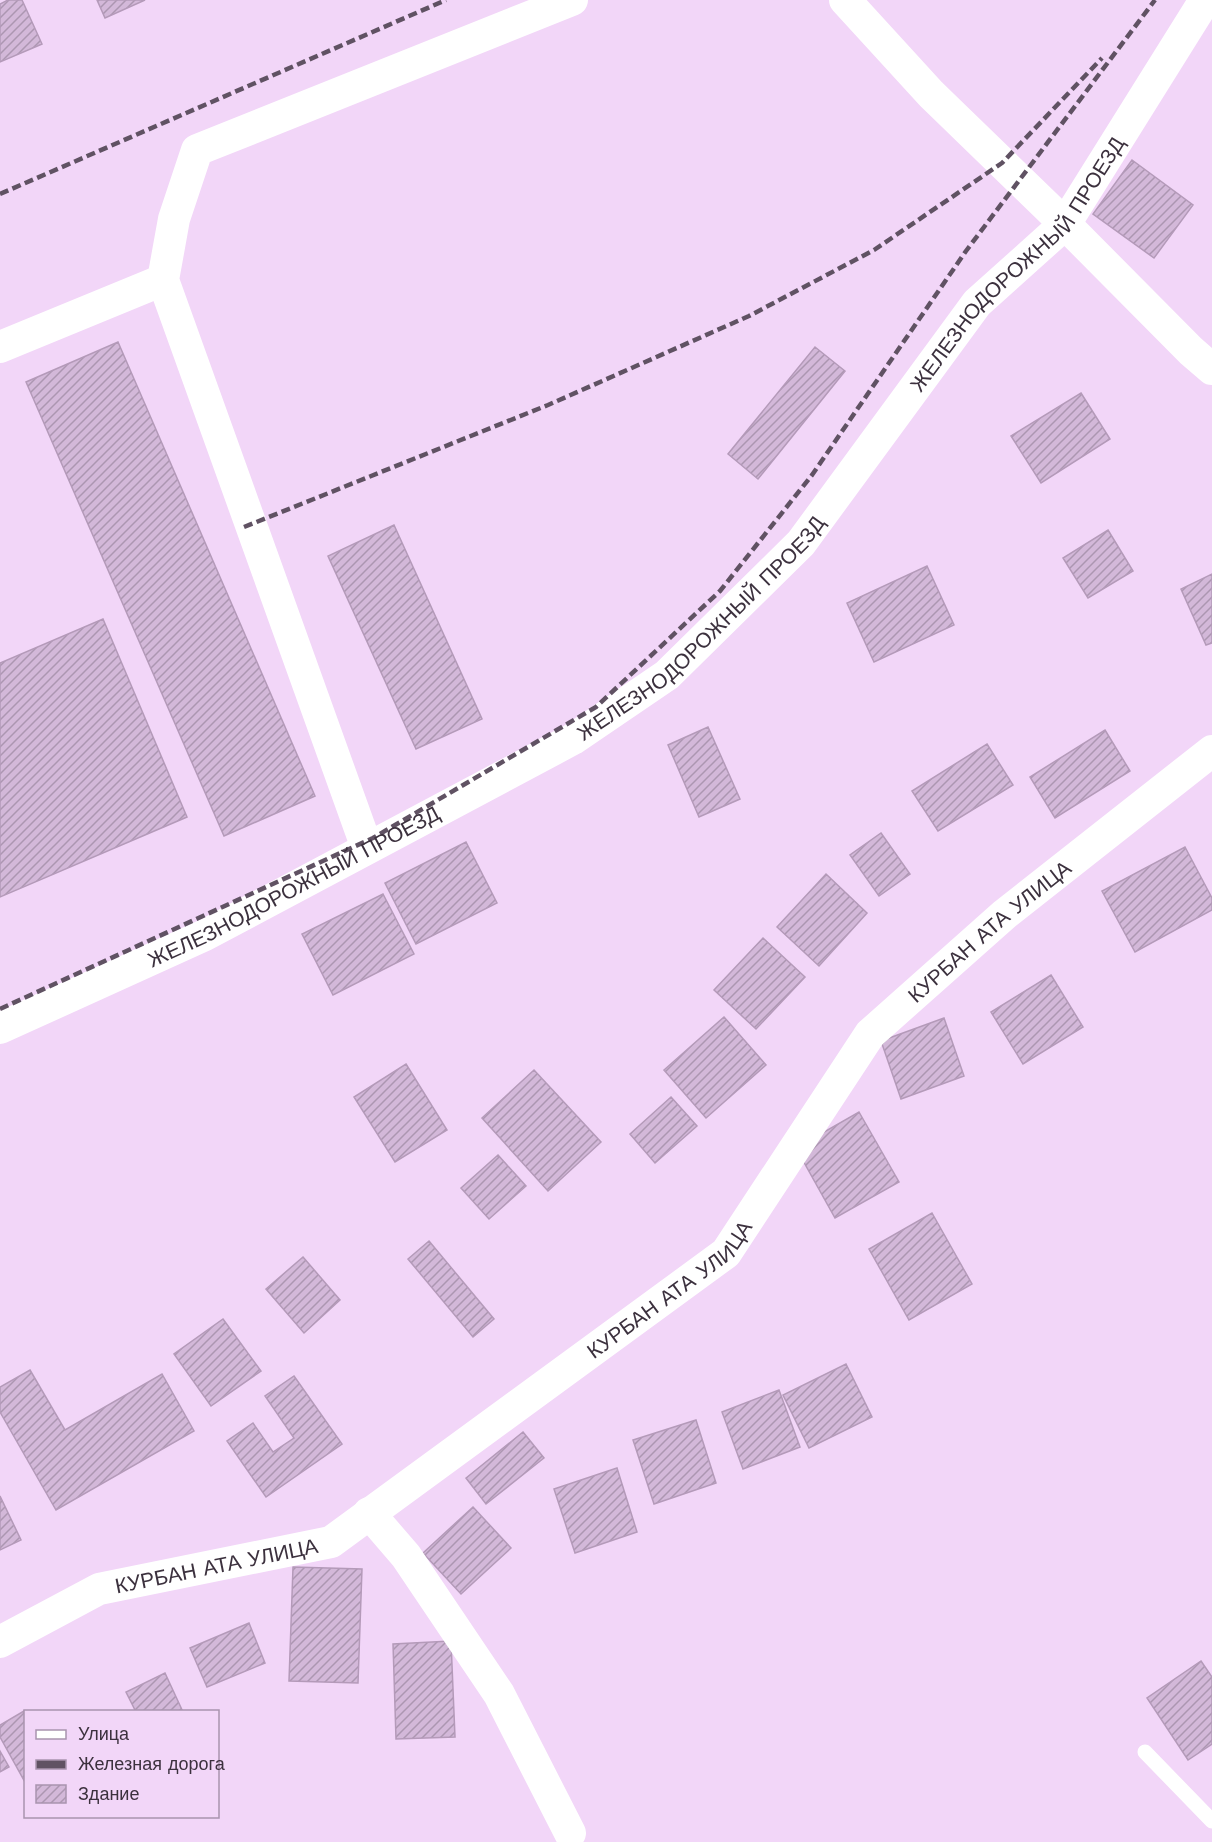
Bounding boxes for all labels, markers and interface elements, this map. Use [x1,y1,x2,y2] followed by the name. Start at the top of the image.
[904,132,1129,396] street label: ЖЕЛЕЗНОДОРОЖНЫЙ ПРОЕЗД
[572,511,829,745] street label: ЖЕЛЕЗНОДОРОЖНЫЙ ПРОЕЗД
[144,800,444,972] street label: ЖЕЛЕЗНОДОРОЖНЫЙ ПРОЕЗД
[902,855,1076,1007] street label: КУРБАН АТА УЛИЦА
[582,1215,757,1363] street label: КУРБАН АТА УЛИЦА
[113,1532,320,1598] street label: КУРБАН АТА УЛИЦА
[24,1710,219,1818] legend
[78,1723,130,1744] text: Улица
[78,1753,226,1774] text: Железная дорога
[78,1783,139,1804] text: Здание

